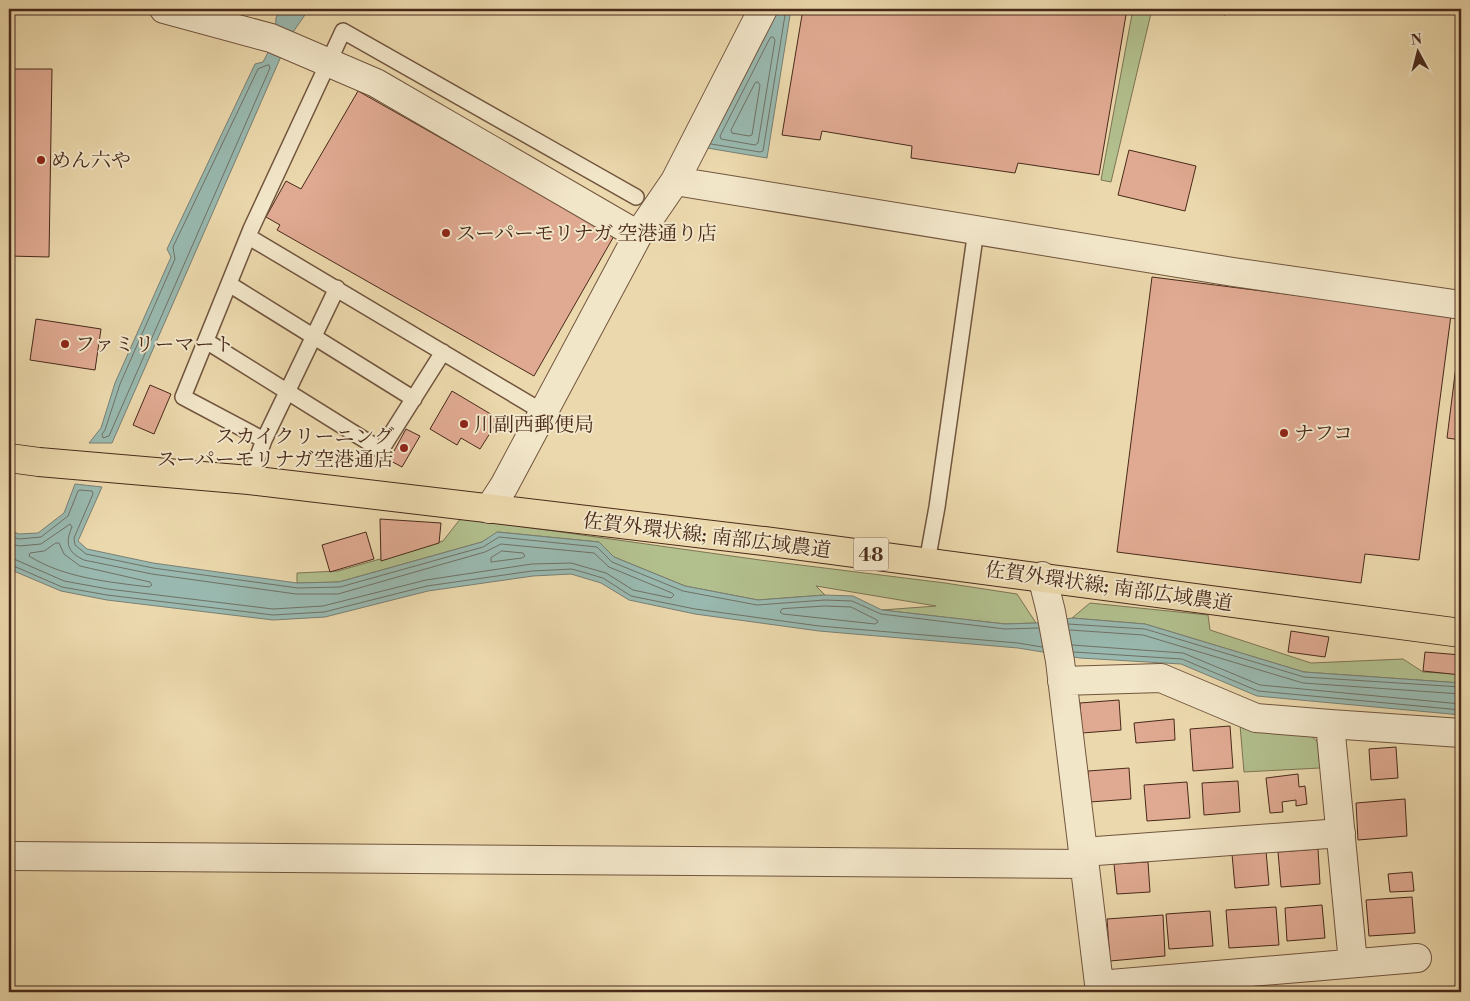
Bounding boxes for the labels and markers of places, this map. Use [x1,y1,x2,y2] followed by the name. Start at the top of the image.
[51,149,131,174] place label: めん六や
[35,154,47,166] marker: めん六や
[456,222,717,247] place label: スーパーモリナガ 空港通り店
[440,227,452,239] marker: スーパーモリナガ 空港通り店
[75,333,235,358] place label: ファミリーマート
[59,338,71,350] marker: ファミリーマート
[474,413,594,438] place label: 川副西郵便局
[458,418,470,430] marker: 川副西郵便局
[1294,422,1353,447] place label: ナフコ
[157,425,394,473] place label: スカイクリーニング スーパーモリナガ空港通店
[1278,427,1290,439] marker: ナフコ
[398,442,410,454] marker: スカイクリーニング スーパーモリナガ空港通店

